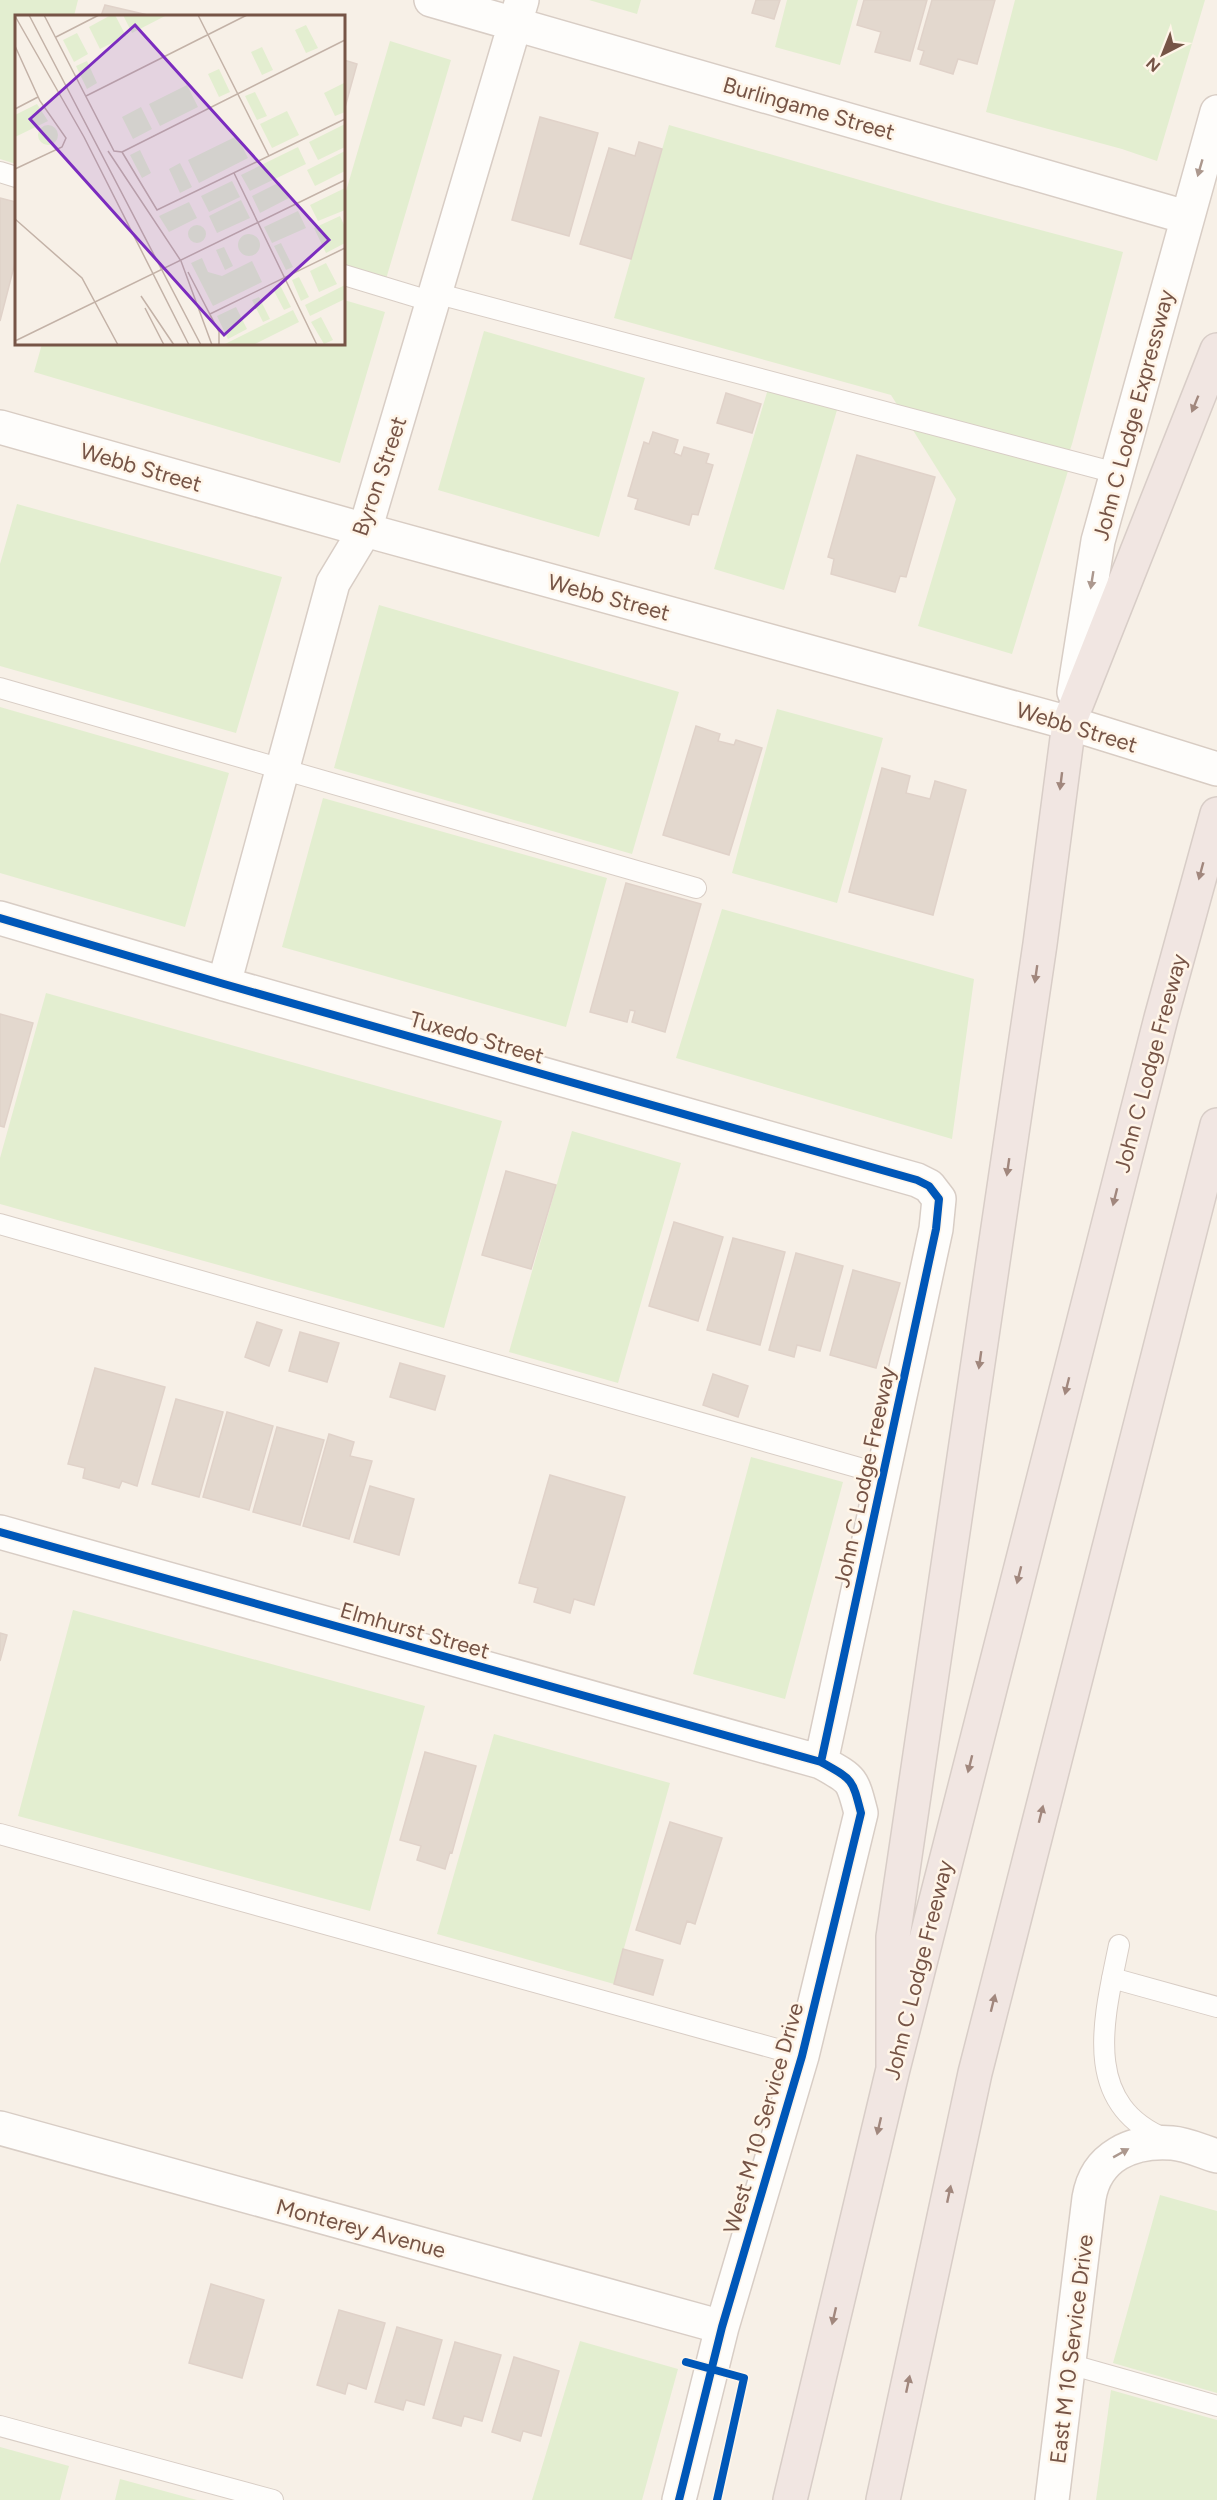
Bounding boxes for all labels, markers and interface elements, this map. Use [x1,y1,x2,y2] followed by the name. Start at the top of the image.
[15,15,345,345] inset map
[1133,24,1193,84] north arrow
[1142,54,1164,76] text: N
[720,71,898,146] street label: Burlingame Street
[1195,159,1204,177] one-way arrow
[1087,286,1180,544] street label: John C Lodge Expressway
[1190,396,1200,414] one-way arrow
[346,413,413,539] street label: Byron Street
[77,437,205,498] street label: Webb Street
[545,568,673,627] street label: Webb Street
[1087,570,1096,589] one-way arrow
[1013,696,1141,759] street label: Webb Street
[1056,771,1066,790] one-way arrow
[1196,861,1206,880] one-way arrow
[1108,950,1193,1175] street label: John C Lodge Freeway
[1031,965,1040,984] one-way arrow
[407,1005,547,1070] street label: Tuxedo Street
[1003,1158,1012,1177] one-way arrow
[1110,1188,1119,1206] one-way arrow
[975,1351,984,1370] one-way arrow
[828,1364,901,1590] street label: John C Lodge Freeway
[1061,1377,1071,1395] one-way arrow
[1013,1566,1023,1584] one-way arrow
[337,1596,493,1665] street label: Elmhurst Street
[965,1755,975,1773] one-way arrow
[1036,1805,1046,1824] one-way arrow
[878,1857,959,2083] street label: John C Lodge Freeway
[988,1994,998,2013] one-way arrow
[718,2000,809,2237] street label: West M 10 Service Drive
[874,2117,883,2136] one-way arrow
[1113,2148,1130,2158] one-way arrow
[945,2184,954,2203] one-way arrow
[273,2193,449,2264] street label: Monterey Avenue
[1044,2233,1099,2465] street label: East M 10 Service Drive
[828,2306,838,2325] one-way arrow
[904,2374,913,2393] one-way arrow

